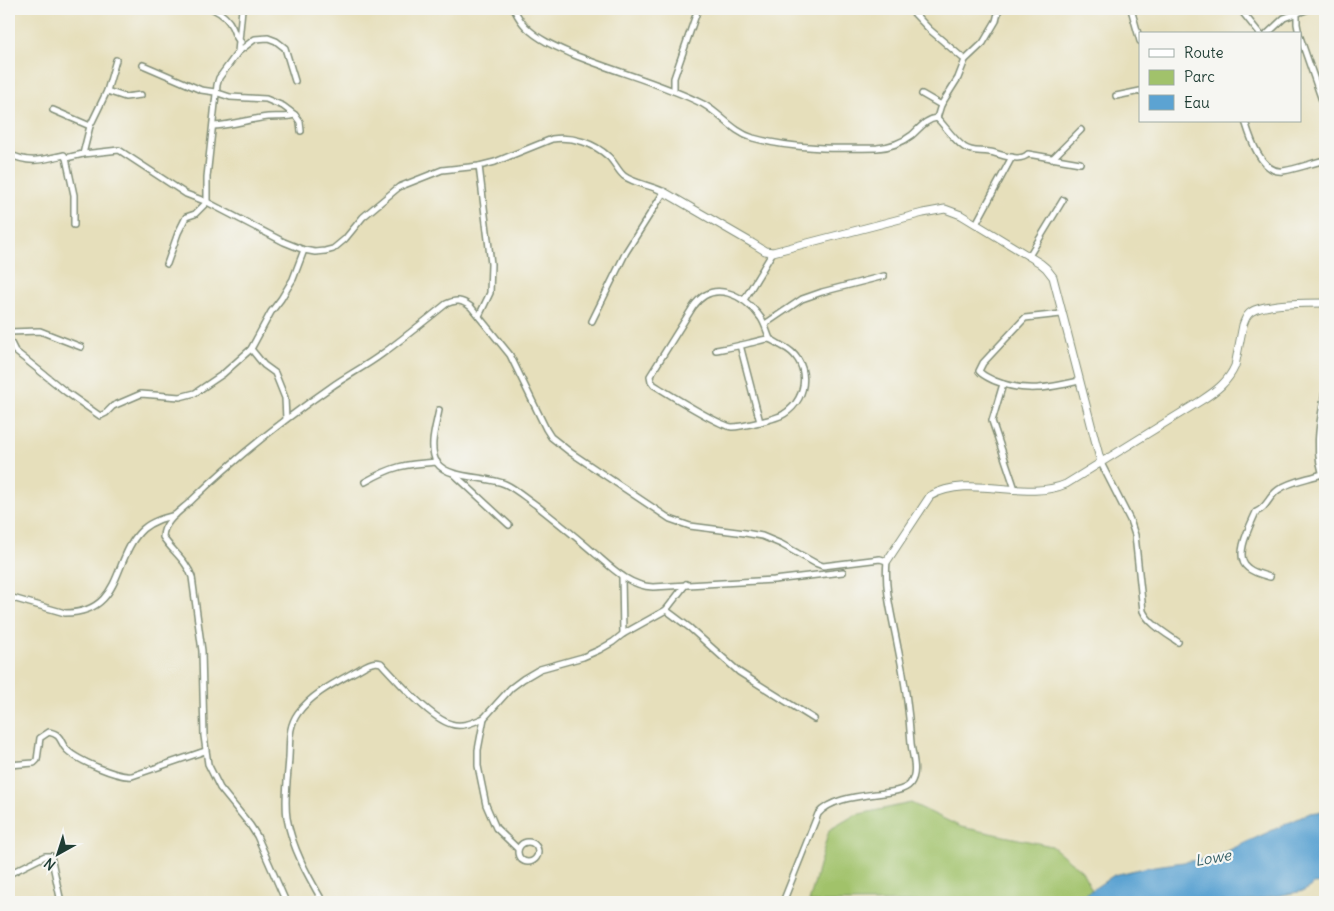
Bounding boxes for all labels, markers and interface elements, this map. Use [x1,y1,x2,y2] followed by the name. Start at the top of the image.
[1139,32,1302,122] legend
[1184,43,1224,62] text: Route
[1184,67,1215,86] text: Parc
[1184,93,1210,112] text: Eau
[32,828,82,878] north arrow
[1193,845,1233,870] water label: Lowe
[40,854,59,874] text: N

